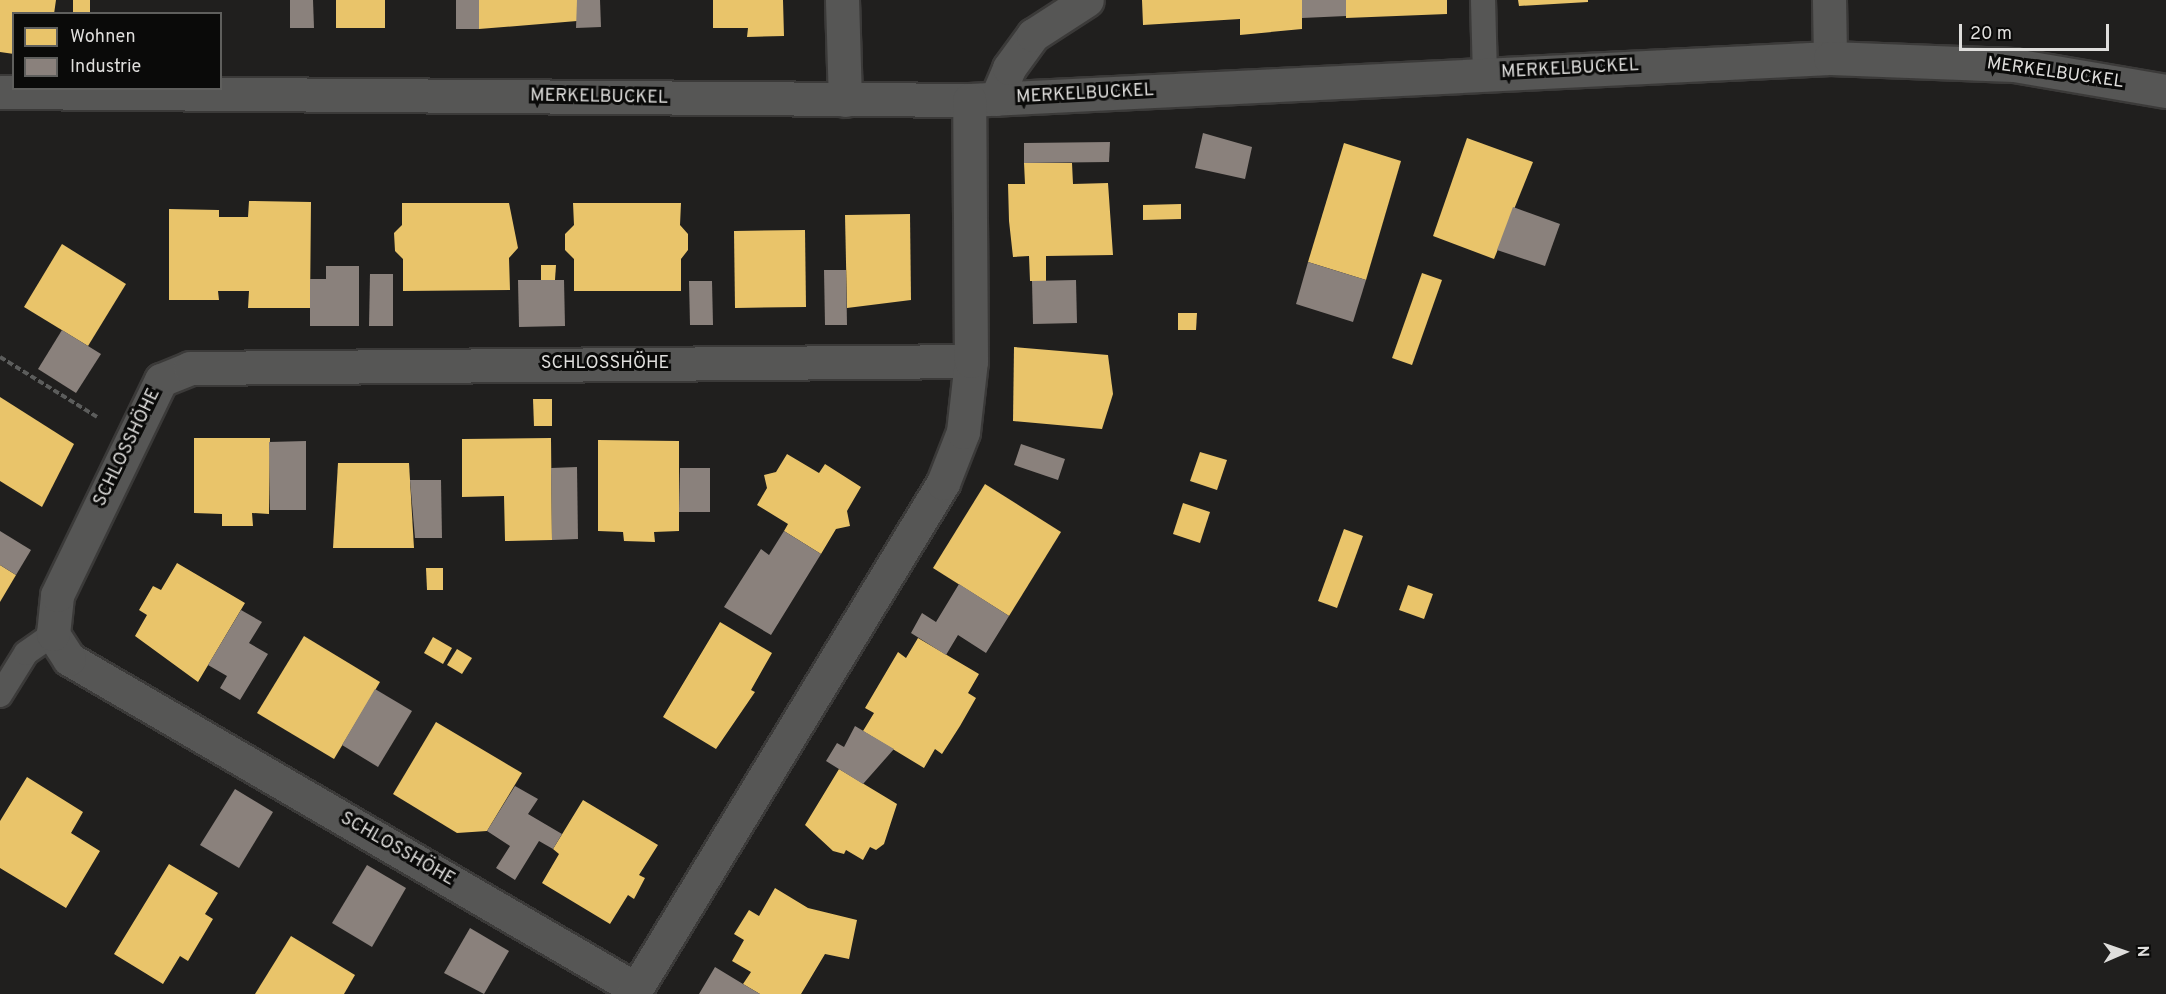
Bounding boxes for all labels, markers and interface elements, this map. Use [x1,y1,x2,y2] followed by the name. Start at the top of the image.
[12,12,222,90] legend
[1962,12,2112,50] scale bar
[1970,23,2012,46] text: 20 m
[70,26,136,49] text: Wohnen
[1985,54,2125,94] street label: MERKELBUCKEL
[70,56,141,79] text: Industrie
[1501,56,1639,84] street label: MERKELBUCKEL
[1016,81,1154,109] street label: MERKELBUCKEL
[530,86,668,110] street label: MERKELBUCKEL
[541,353,669,375] street label: SCHLOSSHÖHE
[90,386,166,510] street label: SCHLOSSHÖHE
[336,809,458,891] street label: SCHLOSSHÖHE
[2094,922,2154,982] north arrow
[2132,945,2152,957] text: N

